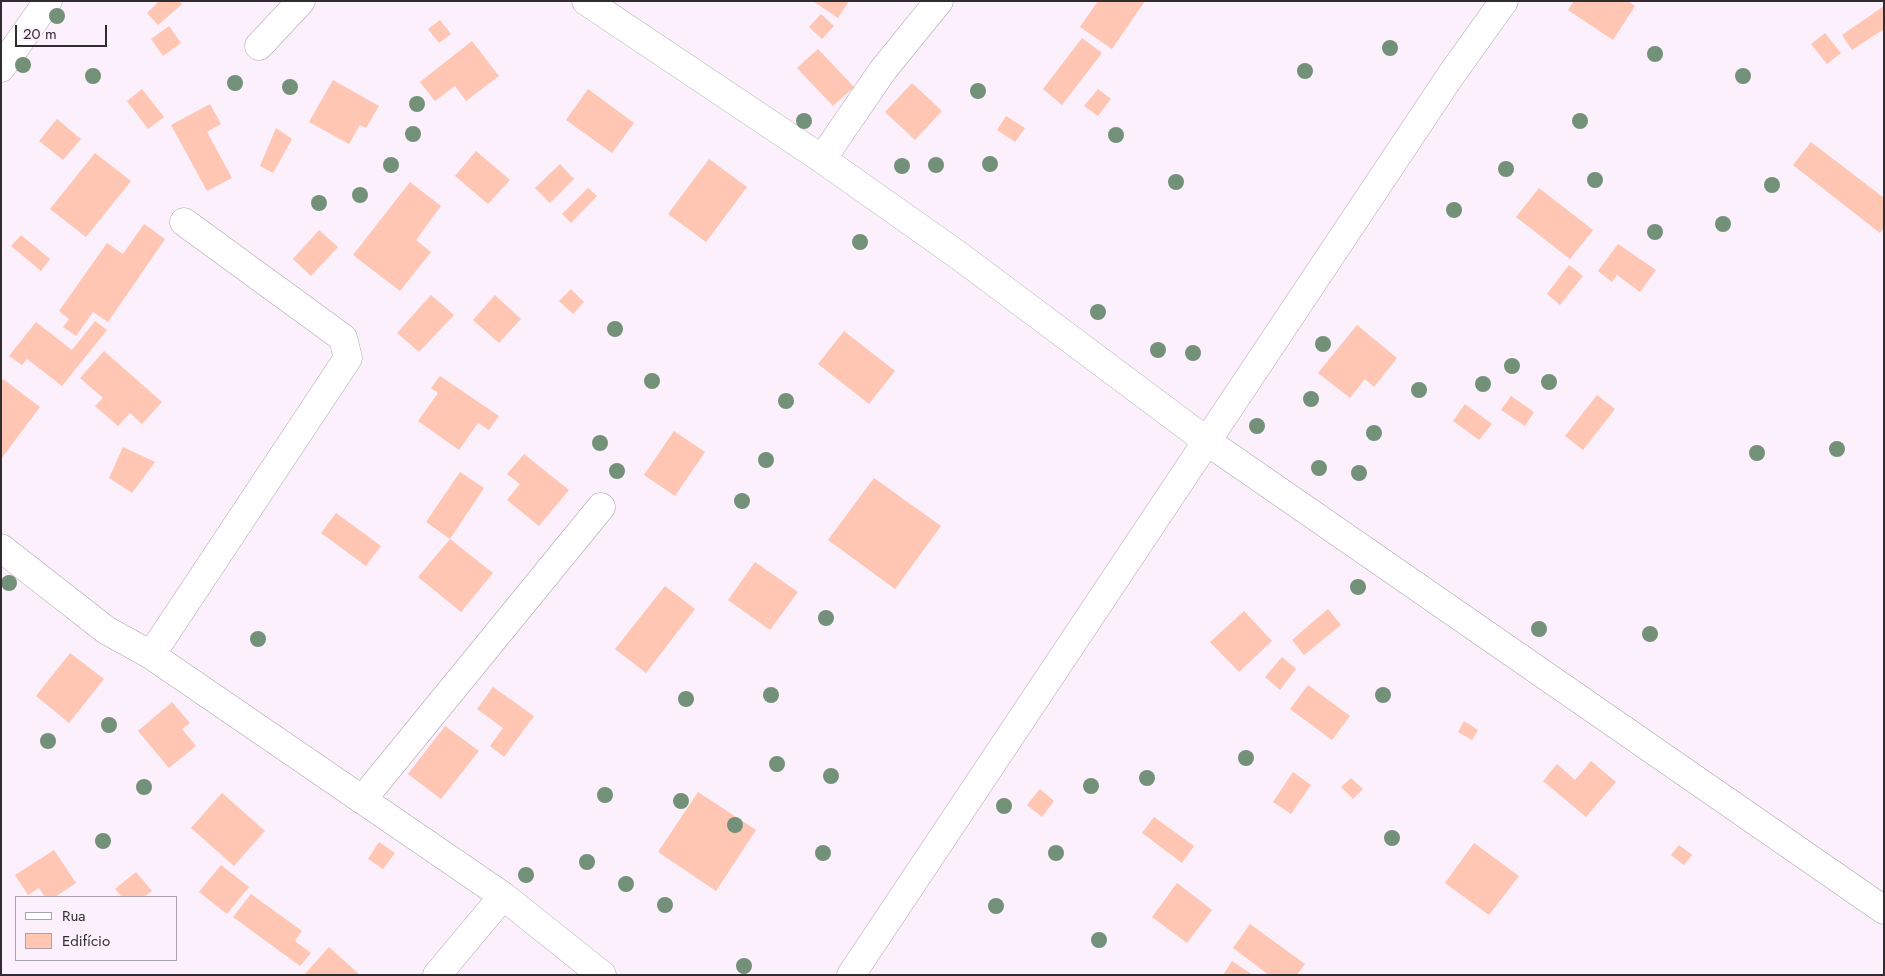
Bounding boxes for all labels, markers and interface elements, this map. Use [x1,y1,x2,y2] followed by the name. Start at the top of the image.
[18,15,110,47] scale bar
[23,23,57,45] text: 20 m
[15,896,178,961] legend
[62,905,86,927] text: Rua
[62,930,110,952] text: Edifício

